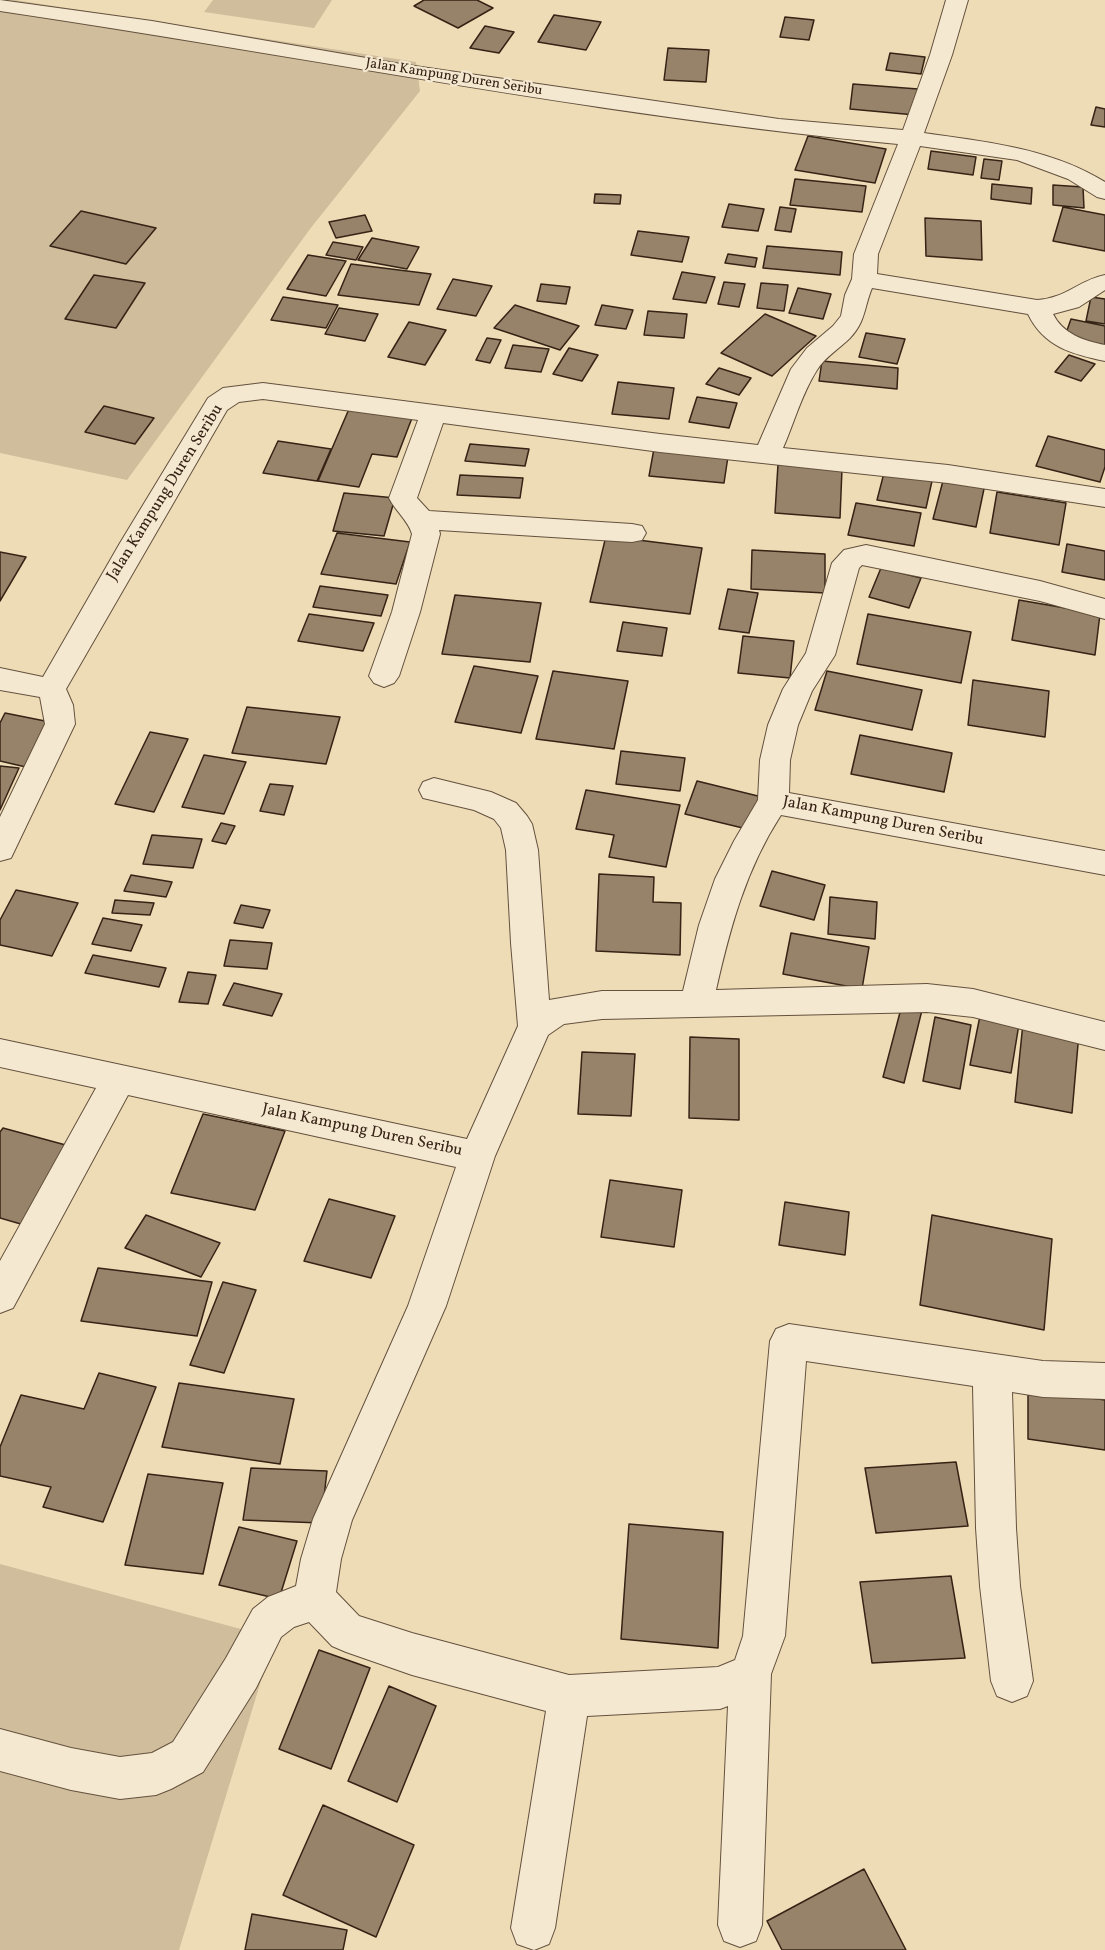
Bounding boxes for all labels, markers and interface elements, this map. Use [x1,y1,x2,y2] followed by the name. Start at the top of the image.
[364,56,544,100] street label: Jalan Kampung Duren Seribu
[104,401,228,585] street label: Jalan Kampung Duren Seribu
[781,793,985,851] street label: Jalan Kampung Duren Seribu
[260,1100,464,1162] street label: Jalan Kampung Duren Seribu

